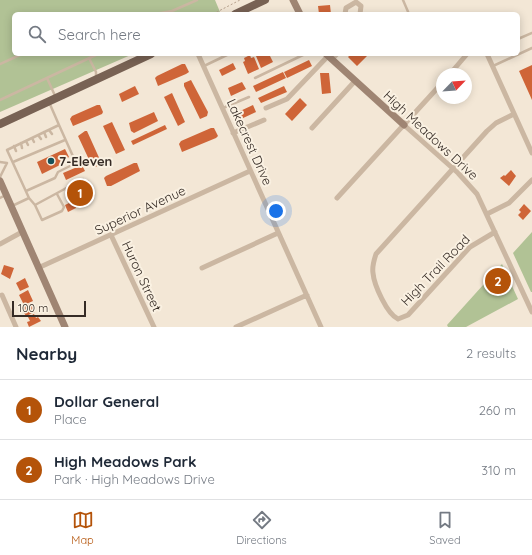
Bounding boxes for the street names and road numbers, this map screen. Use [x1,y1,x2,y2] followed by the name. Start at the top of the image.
[380,87,482,183] street label: High Meadows Drive
[224,96,276,188] street label: Lakecrest Drive
[92,182,188,238] street label: Superior Avenue
[397,231,473,309] street label: High Trail Road
[119,238,165,314] street label: Huron Street

